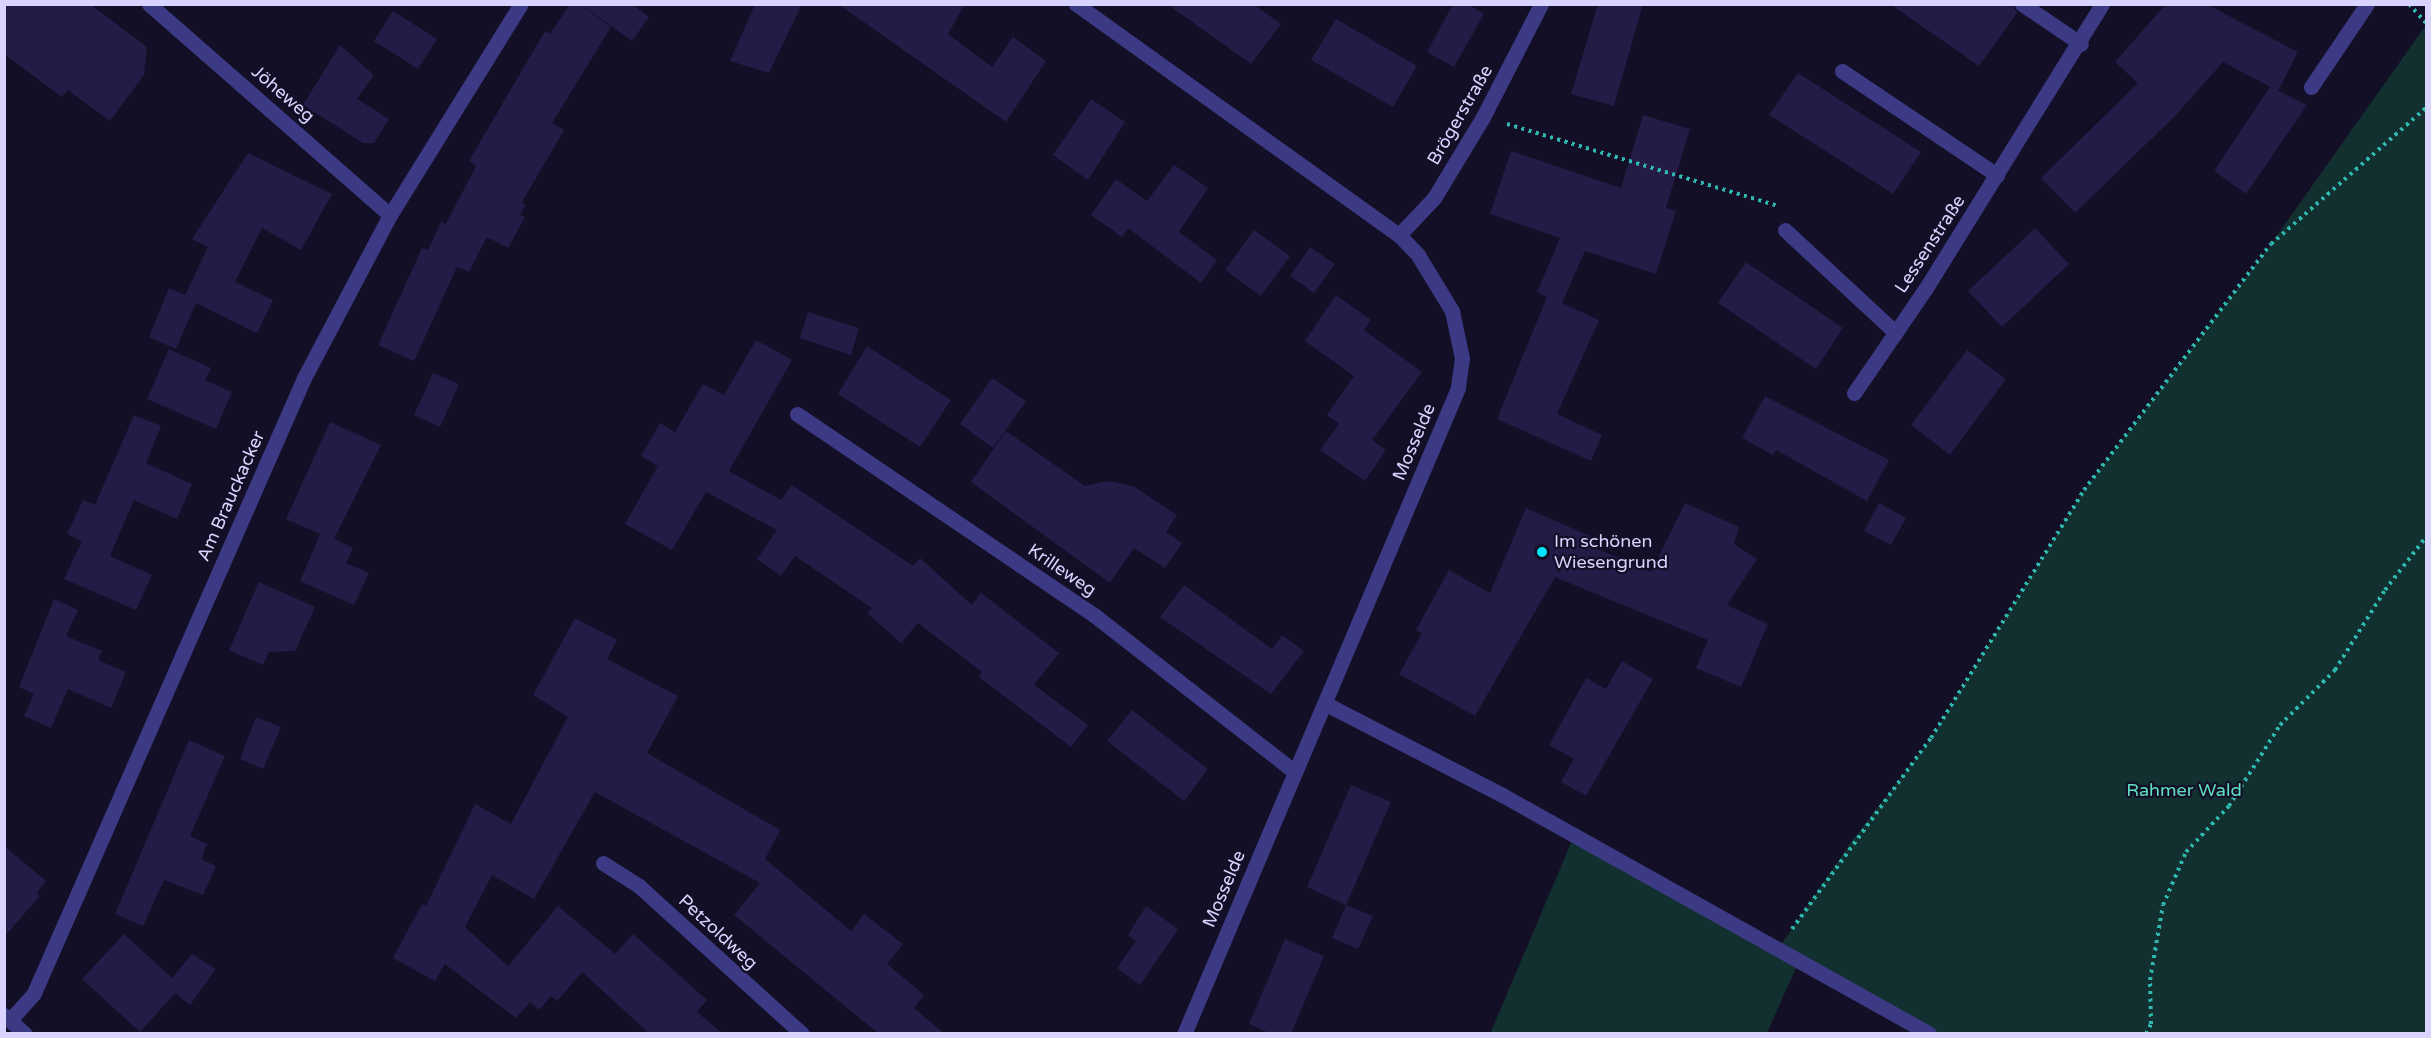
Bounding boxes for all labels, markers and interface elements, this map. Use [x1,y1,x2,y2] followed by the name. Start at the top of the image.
[247,61,319,127] street label: Jöheweg
[1423,61,1497,169] street label: Brögerstraße
[1890,191,1970,297] street label: Lessenstraße
[1388,400,1440,484] street label: Mosselde
[193,427,269,565] street label: Am Brauckacker
[1554,531,1668,574] place label: Im schönen Wiesengrund
[1024,539,1100,601] street label: Krilleweg
[1535,545,1549,559] marker: Im schönen Wiesengrund
[2126,779,2242,801] park label: Rahmer Wald
[1198,847,1250,931] street label: Mosselde
[674,890,762,974] street label: Petzoldweg

